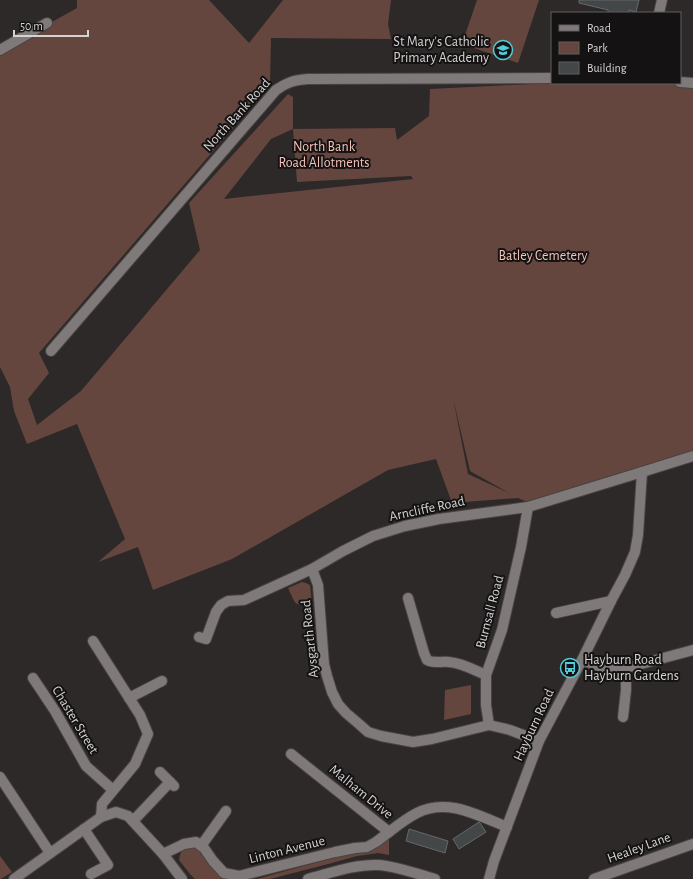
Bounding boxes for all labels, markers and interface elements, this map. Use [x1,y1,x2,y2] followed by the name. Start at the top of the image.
[14,12,88,38] scale bar
[551,12,681,84] legend
[20,20,43,32] text: 50 m
[587,22,611,34] text: Road
[393,35,490,65] place label: St Mary's Catholic Primary Academy
[492,39,514,61] school or university icon: St Mary's Catholic Primary Academy
[587,42,608,54] text: Park
[587,62,627,74] text: Building
[201,76,273,154] street label: North Bank Road
[278,140,370,170] park label: North Bank Road Allotments
[498,249,588,263] park label: Batley Cemetery
[388,494,466,524] street label: Arncliffe Road
[474,574,506,650] street label: Burnsall Road
[299,599,321,679] street label: Aysgarth Road
[584,653,679,683] place label: Hayburn Road Hayburn Gardens
[559,657,581,679] bus stop icon: Hayburn Road Hayburn Gardens
[49,684,101,757] street label: Chaster Street
[511,687,557,763] street label: Hayburn Road
[327,762,395,822] street label: Malham Drive
[605,830,673,866] street label: Healey Lane
[248,834,326,866] street label: Linton Avenue

